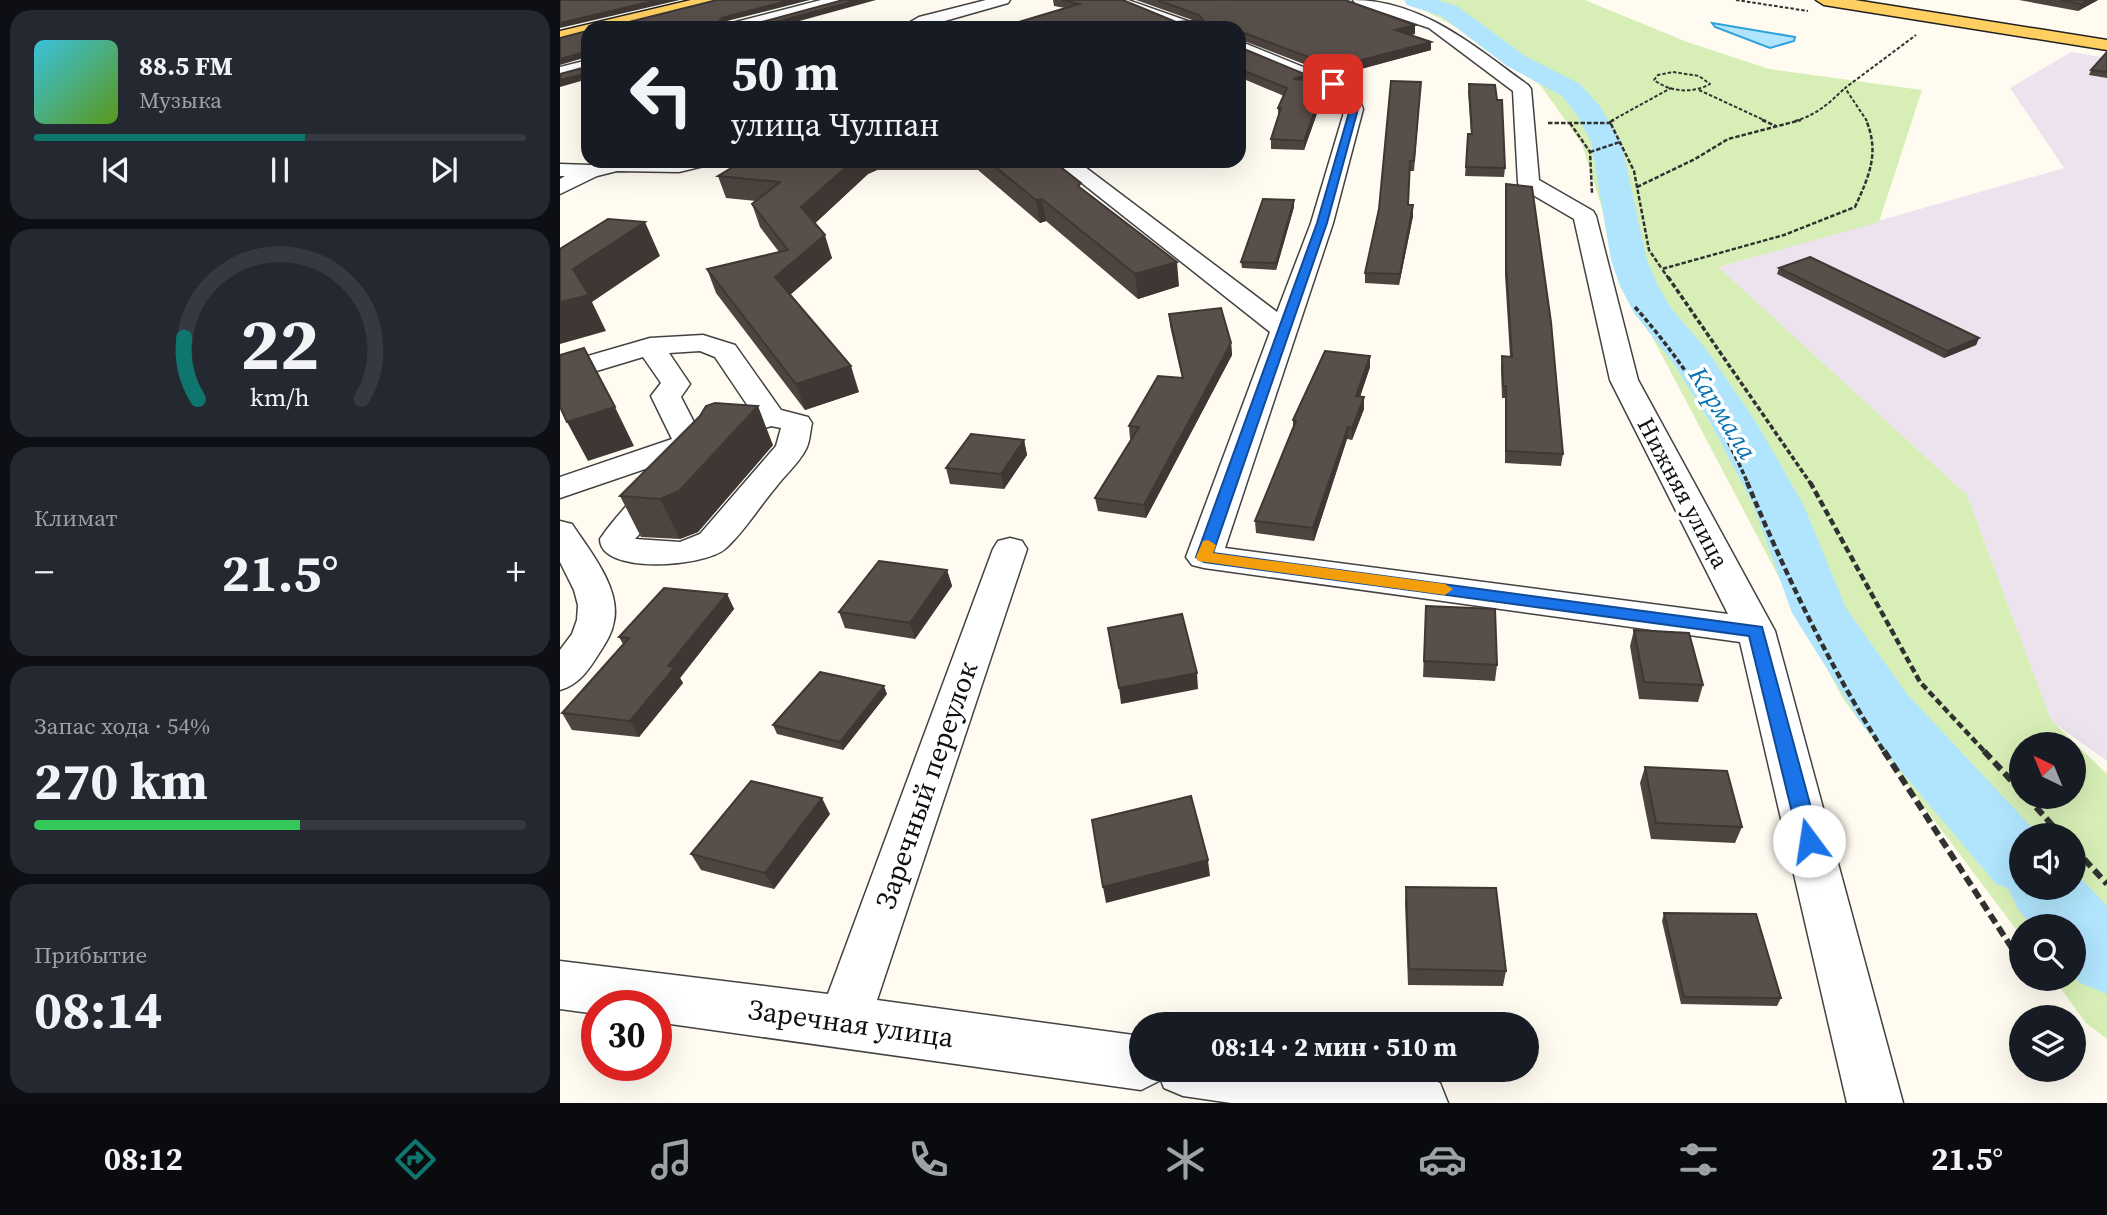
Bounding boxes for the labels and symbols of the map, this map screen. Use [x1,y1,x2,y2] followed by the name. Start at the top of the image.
[1303,54,1363,114] pin
[1680,359,1766,467] water label: Кармала
[1630,412,1737,575] street label: Нижняя улица
[866,656,986,914] street label: Заречный переулок
[2009,732,2086,808] north arrow
[1772,804,1846,878] position arrow
[581,990,672,1081] speed limit sign: 30
[746,990,957,1056] street label: Заречная улица

